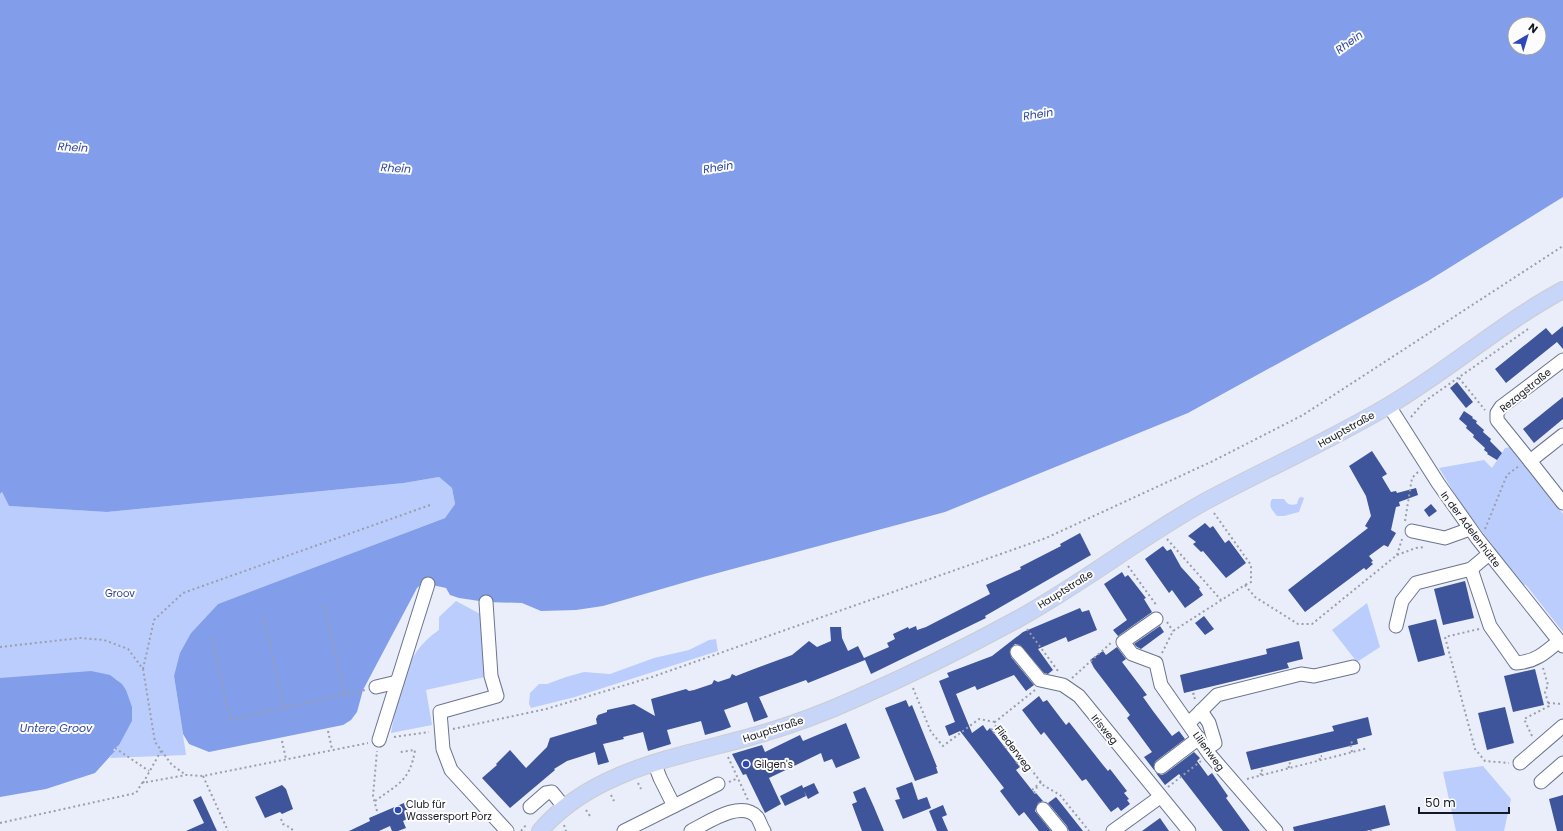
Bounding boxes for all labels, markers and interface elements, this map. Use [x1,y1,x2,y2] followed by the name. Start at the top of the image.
[1507,16,1547,56] north arrow
[1525,19,1541,37] text: N
[1332,27,1366,57] water label: Rhein
[1022,104,1054,124] water label: Rhein
[57,138,89,156] water label: Rhein
[702,157,734,177] water label: Rhein
[380,159,412,177] water label: Rhein
[1496,365,1554,416] street label: Rezagstraße
[1315,408,1377,451] street label: Hauptstraße
[1437,488,1504,571] street label: In der Adelenhütte
[1035,566,1096,612] street label: Hauptstraße
[105,586,135,601] park label: Groov
[1088,711,1121,748] street label: Irisweg
[741,713,805,746] street label: Hauptstraße
[20,720,93,736] water label: Untere Groov
[991,722,1036,774] street label: Fliederweg
[1189,728,1228,774] street label: Lilienweg
[754,757,793,772] place label: Gilgen's
[741,759,751,769] marker: Gilgen's
[1419,789,1509,815] scale bar
[1425,794,1456,811] text: 50 m
[406,797,492,824] place label: Club für Wassersport Porz
[393,805,403,815] marker: Club für Wassersport Porz

